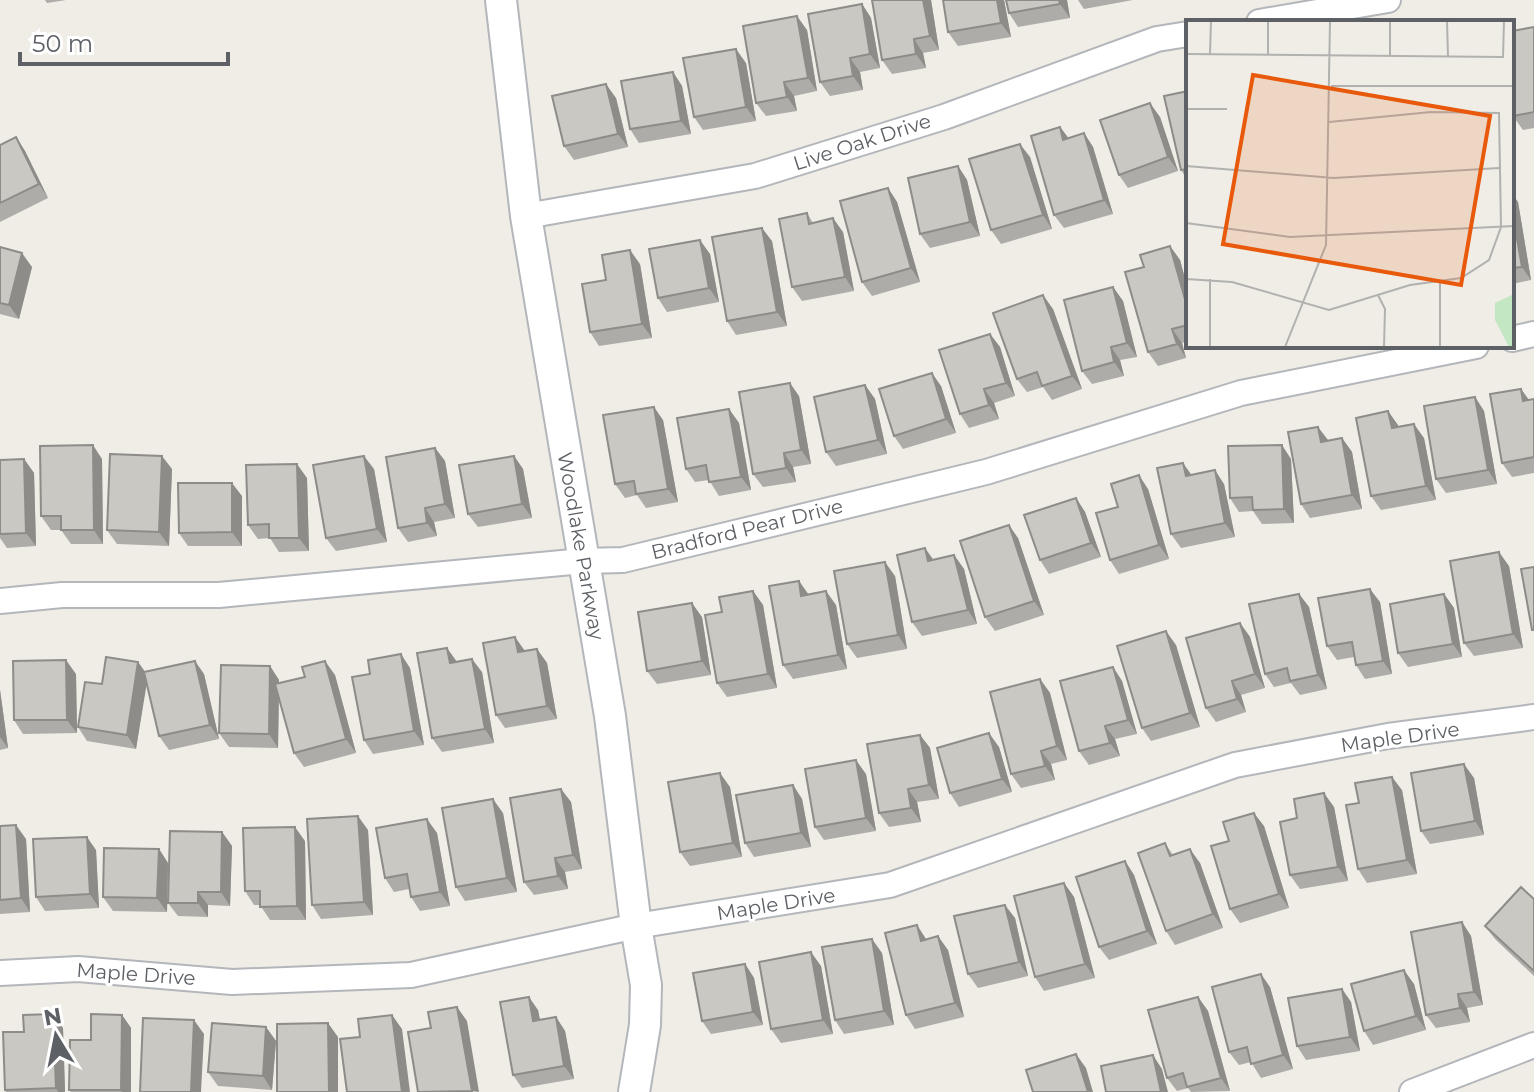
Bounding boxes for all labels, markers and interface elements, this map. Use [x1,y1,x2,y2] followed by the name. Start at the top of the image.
[20,16,228,66] scale bar
[1186,20,1514,348] inset map
[32,29,93,58] text: 50 m
[790,108,934,176] street label: Live Oak Drive
[553,450,609,642] street label: Woodlake Parkway
[649,494,845,564] street label: Bradford Pear Drive
[1339,717,1461,757] street label: Maple Drive
[715,883,837,925] street label: Maple Drive
[76,958,196,990] street label: Maple Drive
[16,996,96,1076] north arrow
[42,1002,64,1032] text: N

